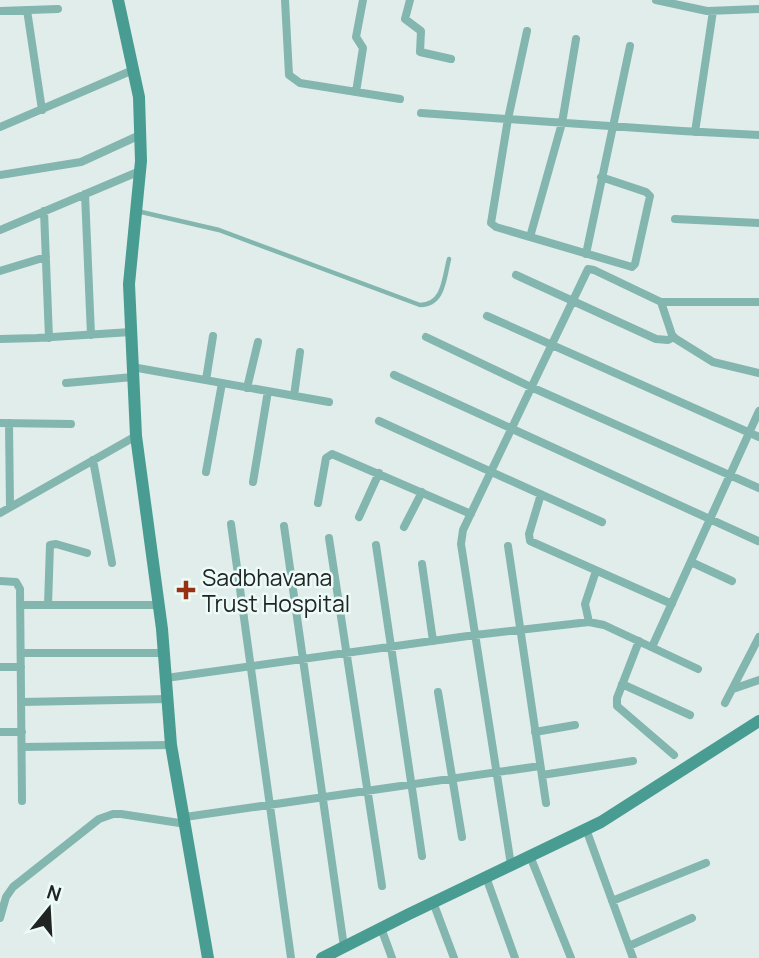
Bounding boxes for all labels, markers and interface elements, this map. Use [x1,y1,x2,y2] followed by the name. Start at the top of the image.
[202,561,350,619] place label: Sadbhavana Trust Hospital
[176,580,196,600] marker: Sadbhavana Trust Hospital
[14,874,84,944] north arrow
[44,878,65,907] text: N

